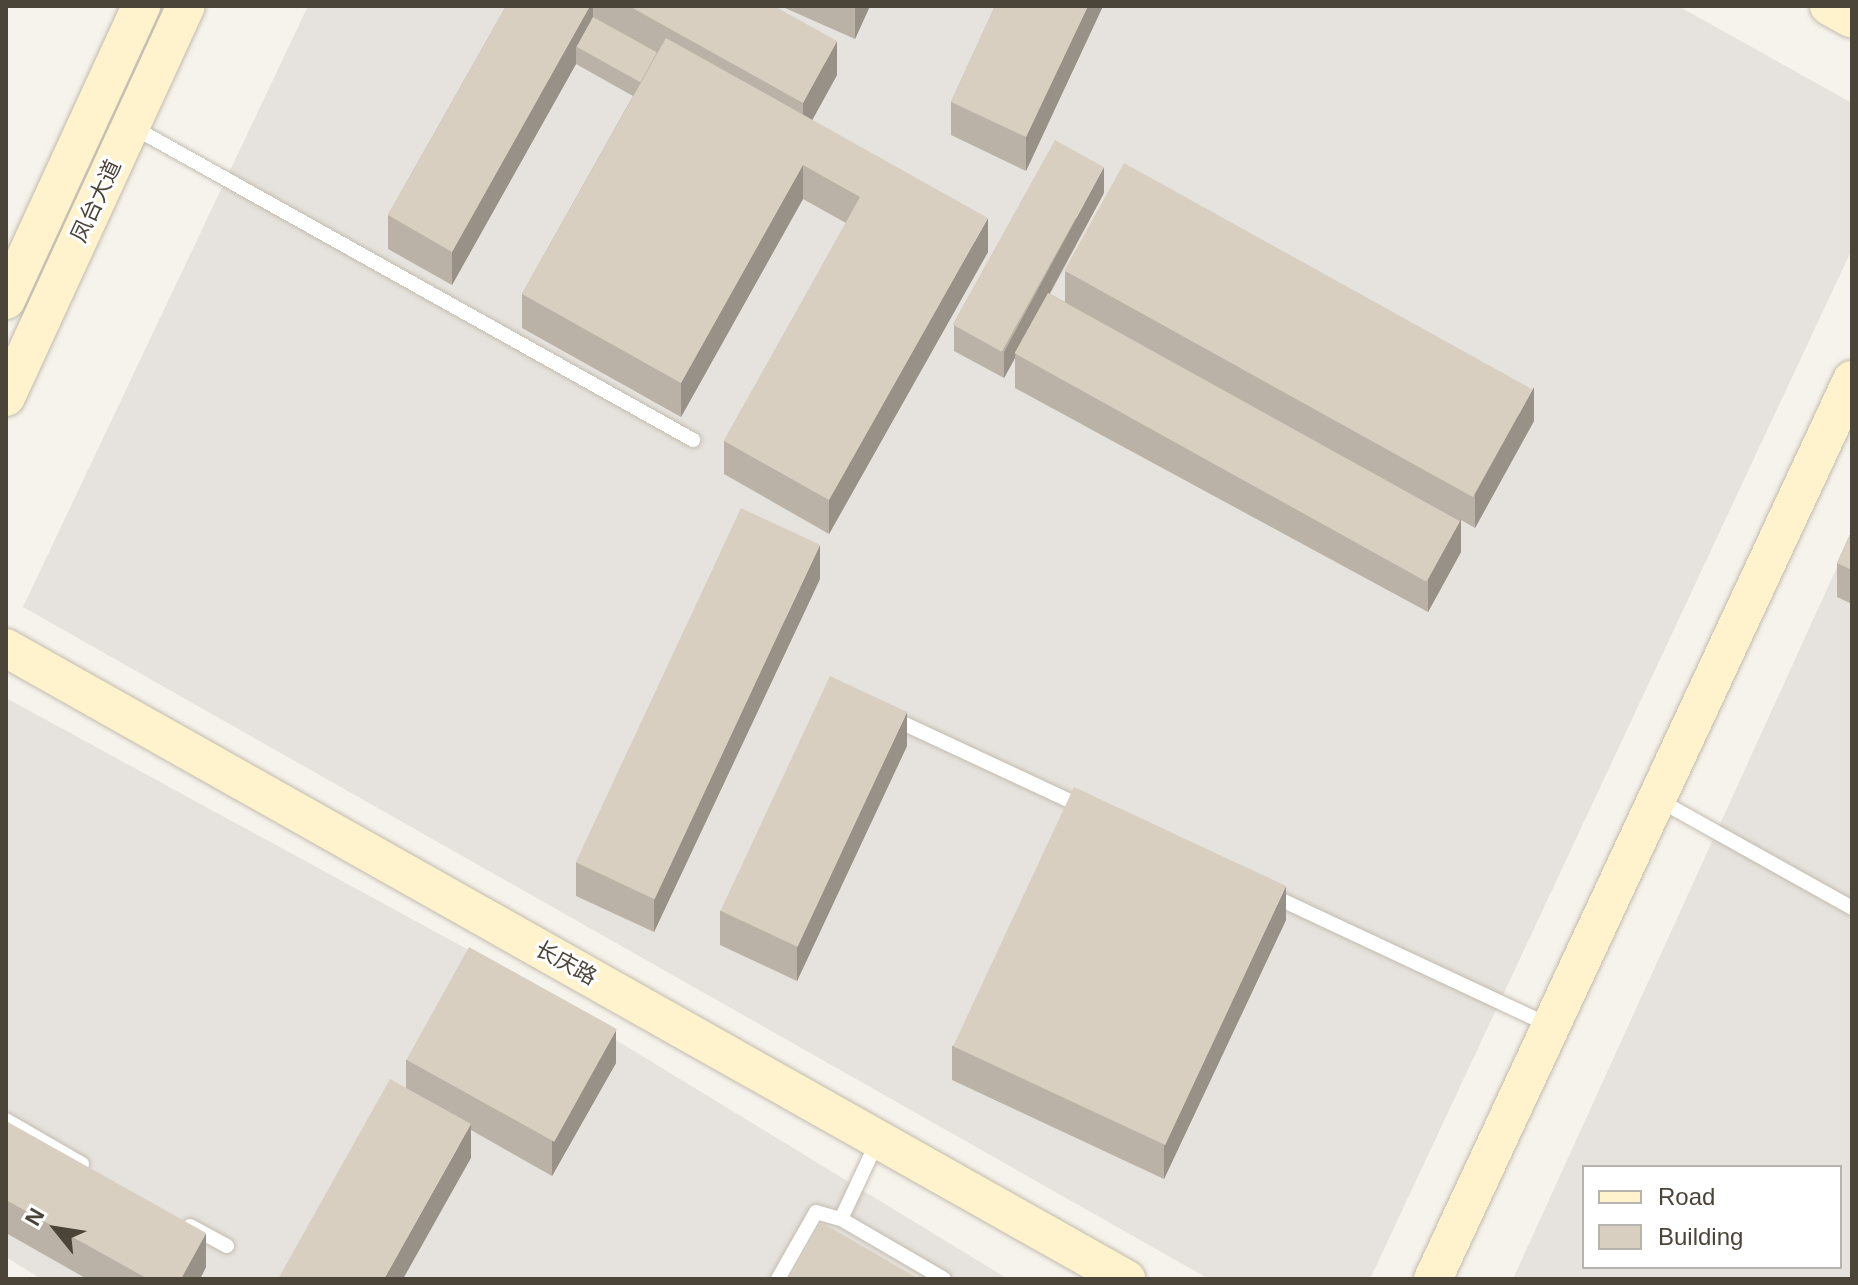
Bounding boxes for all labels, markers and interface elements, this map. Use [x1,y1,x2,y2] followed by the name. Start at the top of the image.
[65,156,127,246] street label: 凤台大道
[531,935,601,991] street label: 长庆路
[1582,1165,1842,1269] legend
[1658,1183,1715,1210] text: Road
[16,1189,96,1269] north arrow
[20,1204,50,1230] text: N
[1658,1223,1743,1250] text: Building

